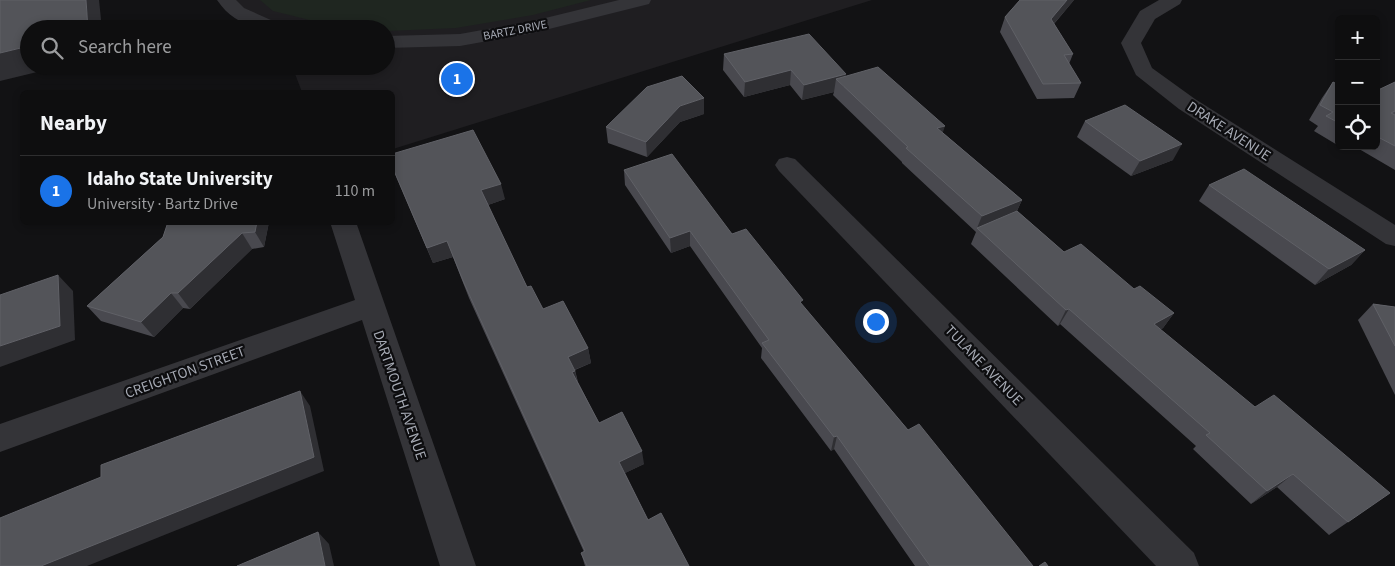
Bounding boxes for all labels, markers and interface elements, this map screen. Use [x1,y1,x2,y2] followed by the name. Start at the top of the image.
[1335,15,1380,150] map controls
[1335,15,1380,60] button: +
[482,16,549,45] street label: BARTZ DRIVE
[20,20,395,75] search box
[38,34,66,62] icon: search
[78,34,172,61] text: Search here
[441,60,473,98] pin: 1
[1335,60,1380,105] button: −
[1183,96,1275,166] street label: DRAKE AVENUE
[1335,105,1380,150] button: locate
[40,108,107,138] text: Nearby
[87,166,273,193] text: Idaho State University
[52,180,60,202] text: 1
[335,180,375,202] text: 110 m
[87,193,238,215] text: University · Bartz Drive
[863,309,889,335] your location
[940,320,1028,410] street label: TULANE AVENUE
[367,328,432,463] street label: DARTMOUTH AVENUE
[122,341,248,404] street label: CREIGHTON STREET

